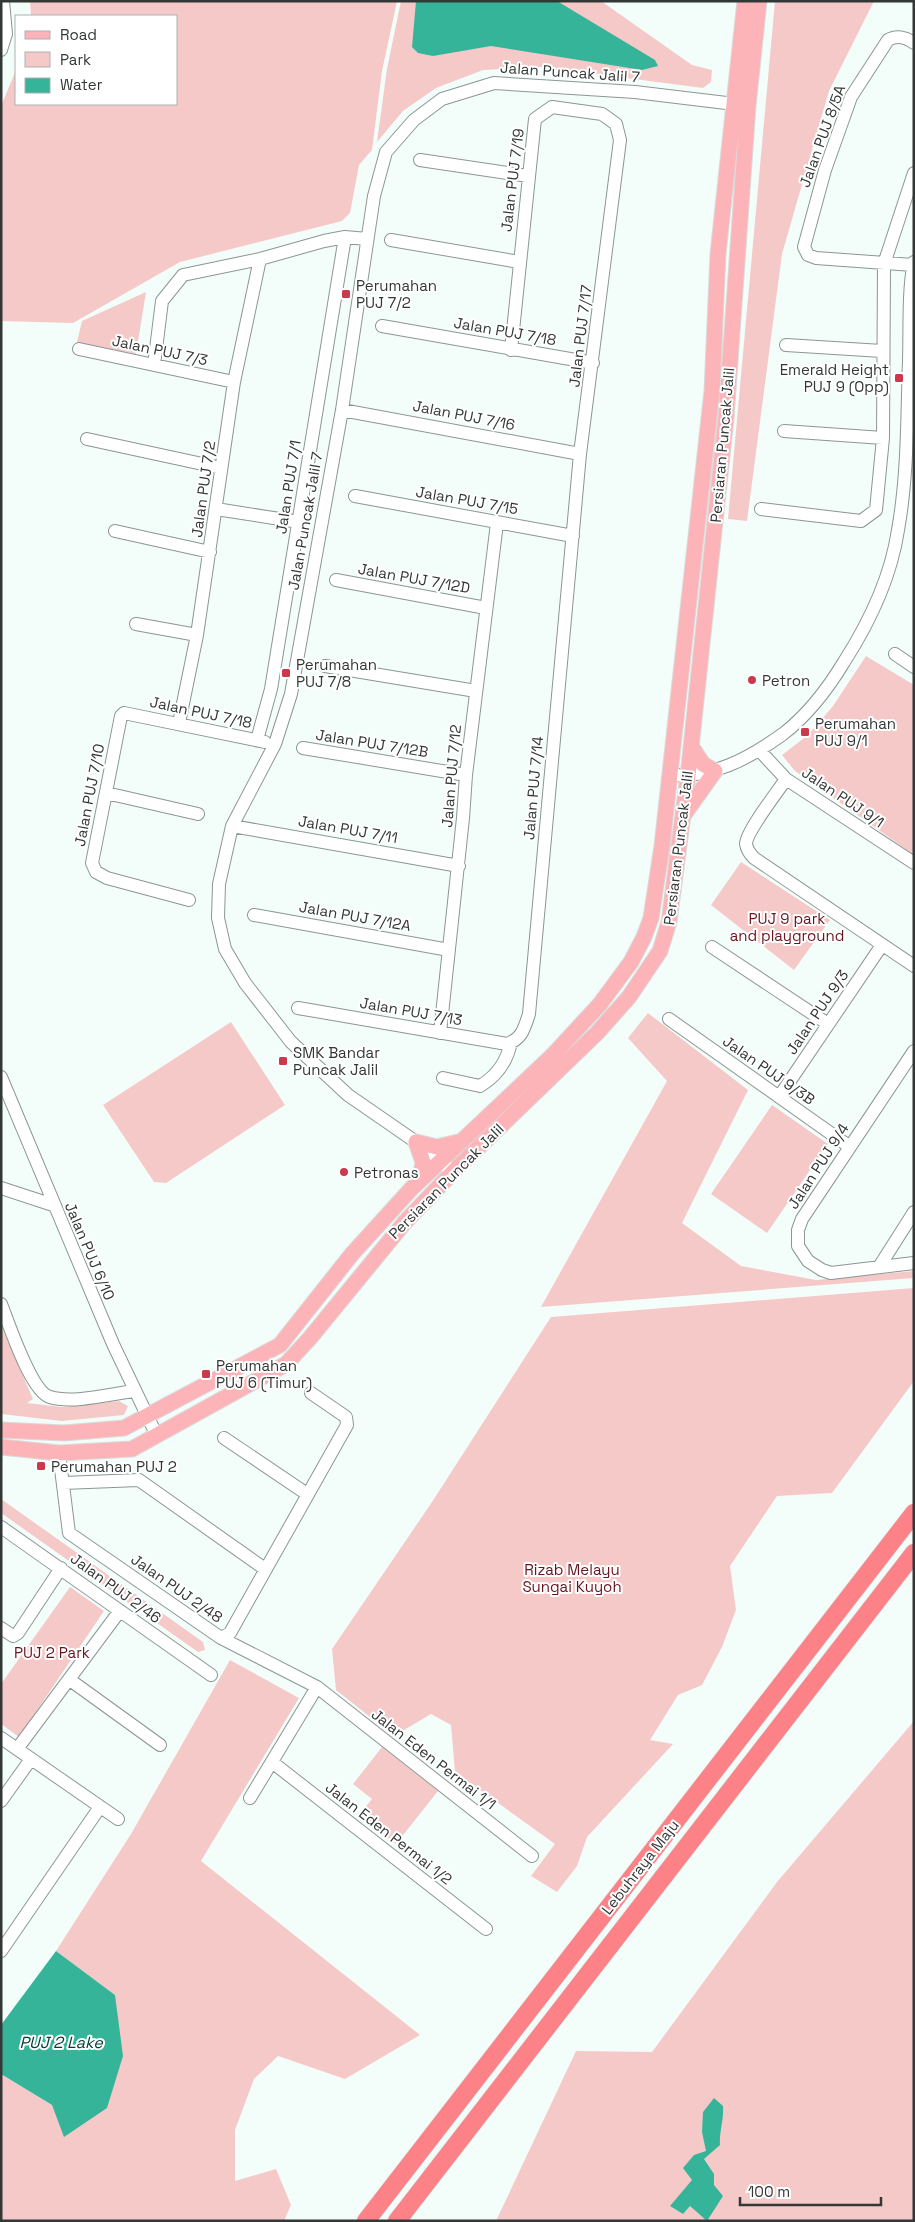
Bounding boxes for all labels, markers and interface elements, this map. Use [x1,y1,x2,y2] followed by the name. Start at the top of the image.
[15,15,178,105] legend
[60,25,97,44] text: Road
[60,50,91,69] text: Park
[500,58,640,86] street label: Jalan Puncak Jalil 7
[60,75,103,94] text: Water
[795,82,850,190] street label: Jalan PUJ 8/5A
[496,127,528,233] street label: Jalan PUJ 7/19
[356,276,437,312] place label: Perumahan PUJ 7/2
[564,284,596,388] street label: Jalan PUJ 7/17
[340,288,352,300] marker: Perumahan PUJ 7/2
[452,313,558,349] street label: Jalan PUJ 7/18
[110,331,210,369] street label: Jalan PUJ 7/3
[780,360,889,397] place label: Emerald Height PUJ 9 (Opp)
[706,367,738,523] street label: Persiaran Puncak Jalil
[893,372,905,384] marker: Emerald Height PUJ 9 (Opp)
[411,396,517,434] street label: Jalan PUJ 7/16
[187,439,219,539] street label: Jalan PUJ 7/2
[271,439,305,535] street label: Jalan PUJ 7/1
[283,450,327,592] street label: Jalan Puncak Jalil 7
[414,482,520,518] street label: Jalan PUJ 7/15
[356,559,472,597] street label: Jalan PUJ 7/12D
[296,655,377,691] place label: Perumahan PUJ 7/8
[280,667,292,679] marker: Perumahan PUJ 7/8
[762,671,810,690] place label: Petron
[746,674,758,686] marker: Petron
[148,692,254,732] street label: Jalan PUJ 7/18
[815,714,896,750] place label: Perumahan PUJ 9/1
[437,724,465,828] street label: Jalan PUJ 7/12
[314,725,430,761] street label: Jalan PUJ 7/12B
[799,726,811,738] marker: Perumahan PUJ 9/1
[519,735,547,841] street label: Jalan PUJ 7/14
[70,742,108,848] street label: Jalan PUJ 7/10
[798,762,888,832] street label: Jalan PUJ 9/1
[659,770,697,926] street label: Persiaran Puncak Jalil
[297,811,399,847] street label: Jalan PUJ 7/11
[298,897,413,935] street label: Jalan PUJ 7/12A
[730,909,844,945] park label: PUJ 9 park and playground
[782,966,852,1058] street label: Jalan PUJ 9/3
[358,993,464,1029] street label: Jalan PUJ 7/13
[719,1031,819,1109] street label: Jalan PUJ 9/3B
[293,1043,380,1079] place label: SMK Bandar Puncak Jalil
[277,1055,289,1067] marker: SMK Bandar Puncak Jalil
[384,1119,508,1243] street label: Persiaran Puncak Jalil
[783,1120,853,1212] street label: Jalan PUJ 9/4
[354,1163,419,1182] place label: Petronas
[338,1166,350,1178] marker: Petronas
[61,1199,119,1303] street label: Jalan PUJ 6/10
[216,1356,312,1393] place label: Perumahan PUJ 6 (Timur)
[200,1368,212,1380] marker: Perumahan PUJ 6 (Timur)
[51,1457,177,1476] place label: Perumahan PUJ 2
[35,1460,47,1472] marker: Perumahan PUJ 2
[67,1549,165,1627] street label: Jalan PUJ 2/46
[127,1549,227,1627] street label: Jalan PUJ 2/48
[522,1560,622,1596] park label: Rizab Melayu Sungai Kuyoh
[14,1643,90,1662] park label: PUJ 2 Park
[368,1704,500,1814] street label: Jalan Eden Permai 1/1
[322,1778,456,1888] street label: Jalan Eden Permai 1/2
[597,1816,683,1918] street label: Lebuhraya Maju
[19,2032,103,2053] water label: PUJ 2 Lake
[740,2174,881,2206] scale bar
[748,2182,790,2201] text: 100 m

